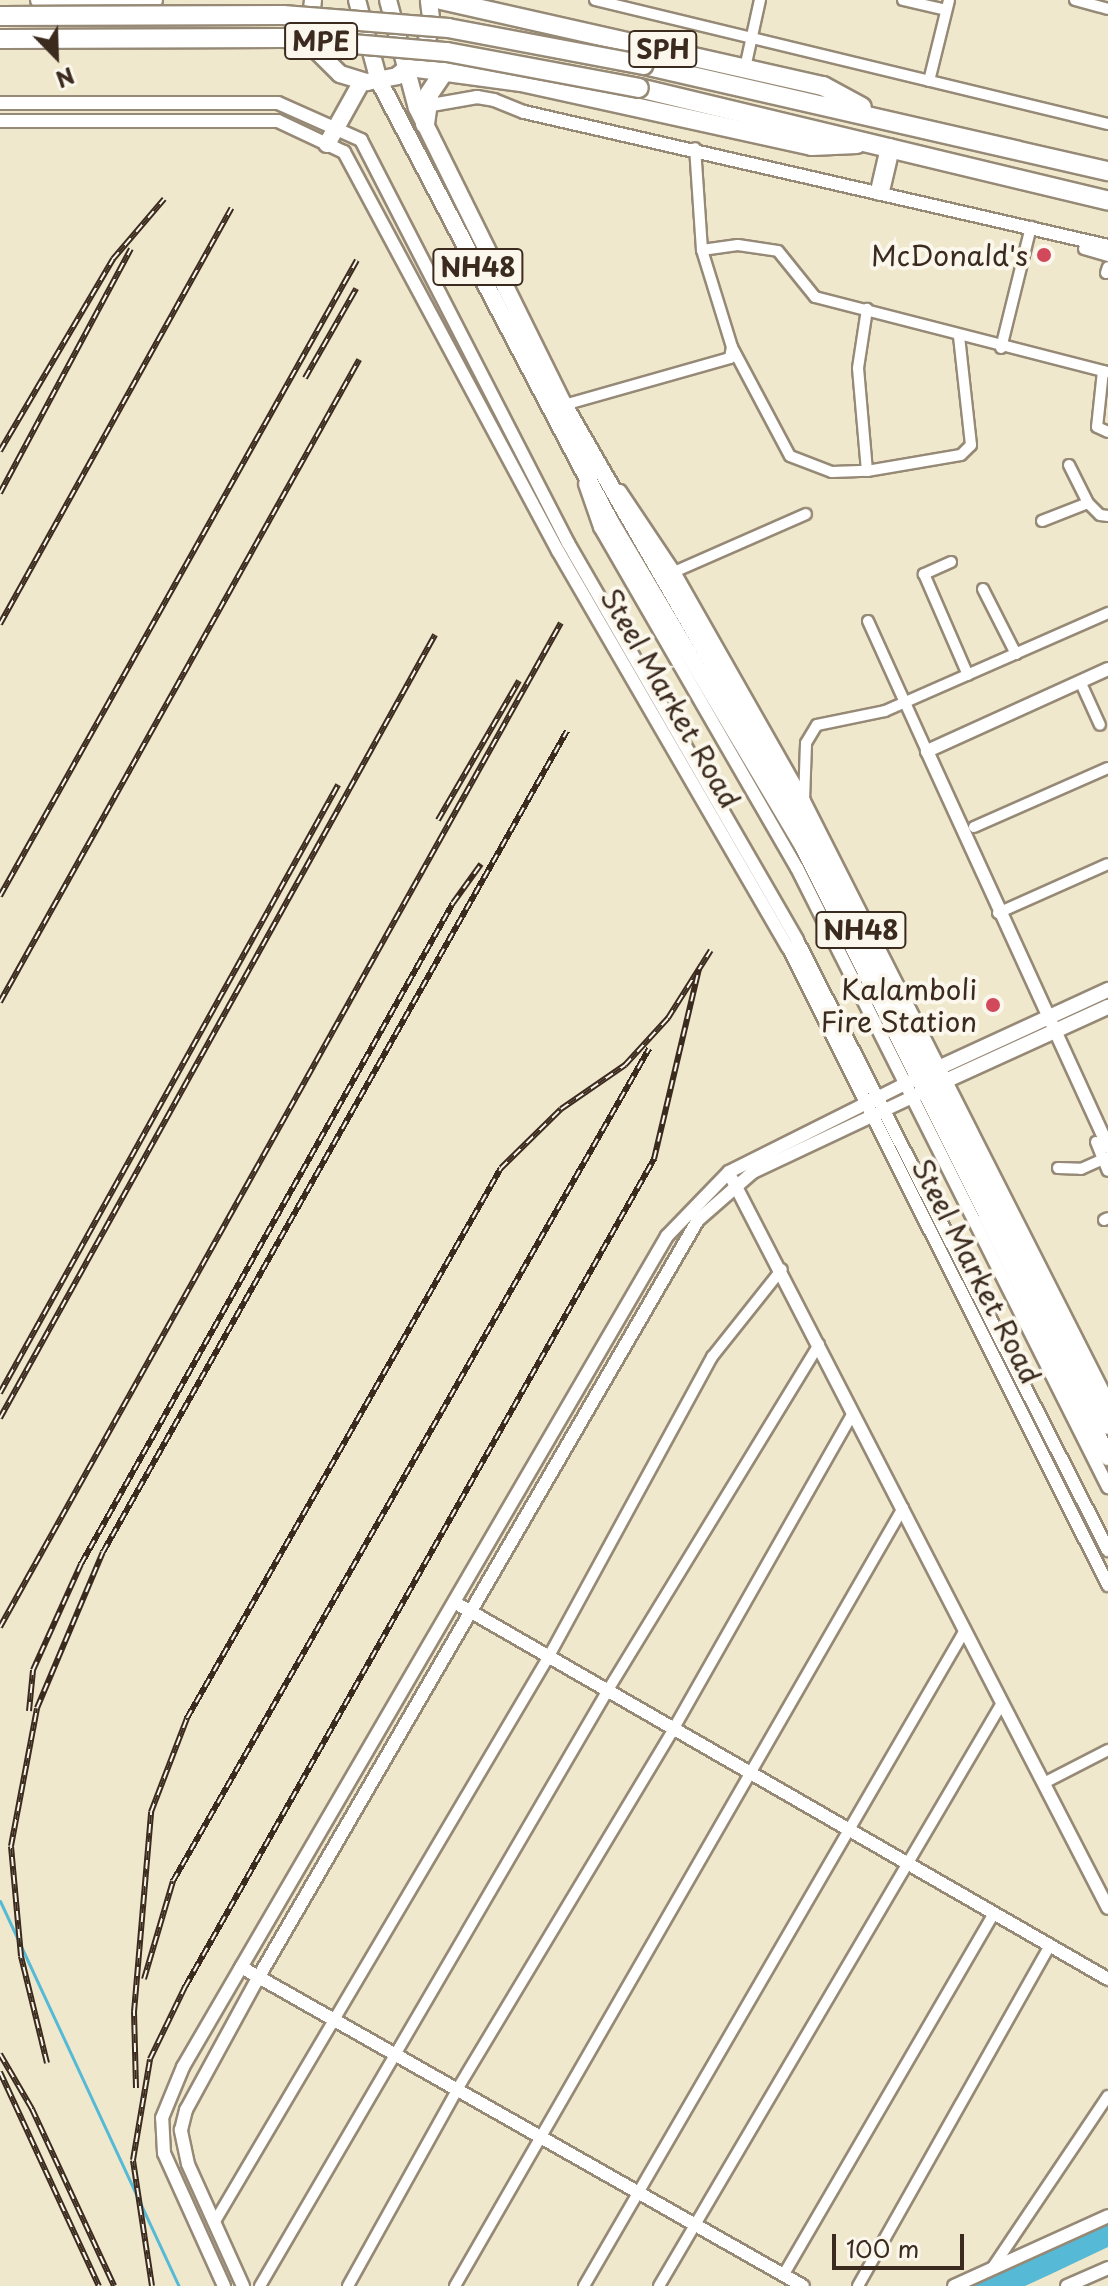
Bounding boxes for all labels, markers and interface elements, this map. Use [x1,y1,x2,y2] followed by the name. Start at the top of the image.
[16,16,96,96] north arrow
[283,19,359,63] road number: MPE
[627,27,699,71] road number: SPH
[51,60,80,97] text: N
[871,238,1028,272] place label: McDonald's
[432,245,524,289] road number: NH48
[1035,246,1053,264] marker: McDonald's
[594,581,748,815] street label: Steel Market Road
[815,908,907,952] road number: NH48
[820,972,977,1038] place label: Kalamboli Fire Station
[984,996,1002,1014] marker: Kalamboli Fire Station
[905,1152,1049,1390] street label: Steel Market Road
[836,2218,968,2268] scale bar
[846,2230,919,2266] text: 100 m

